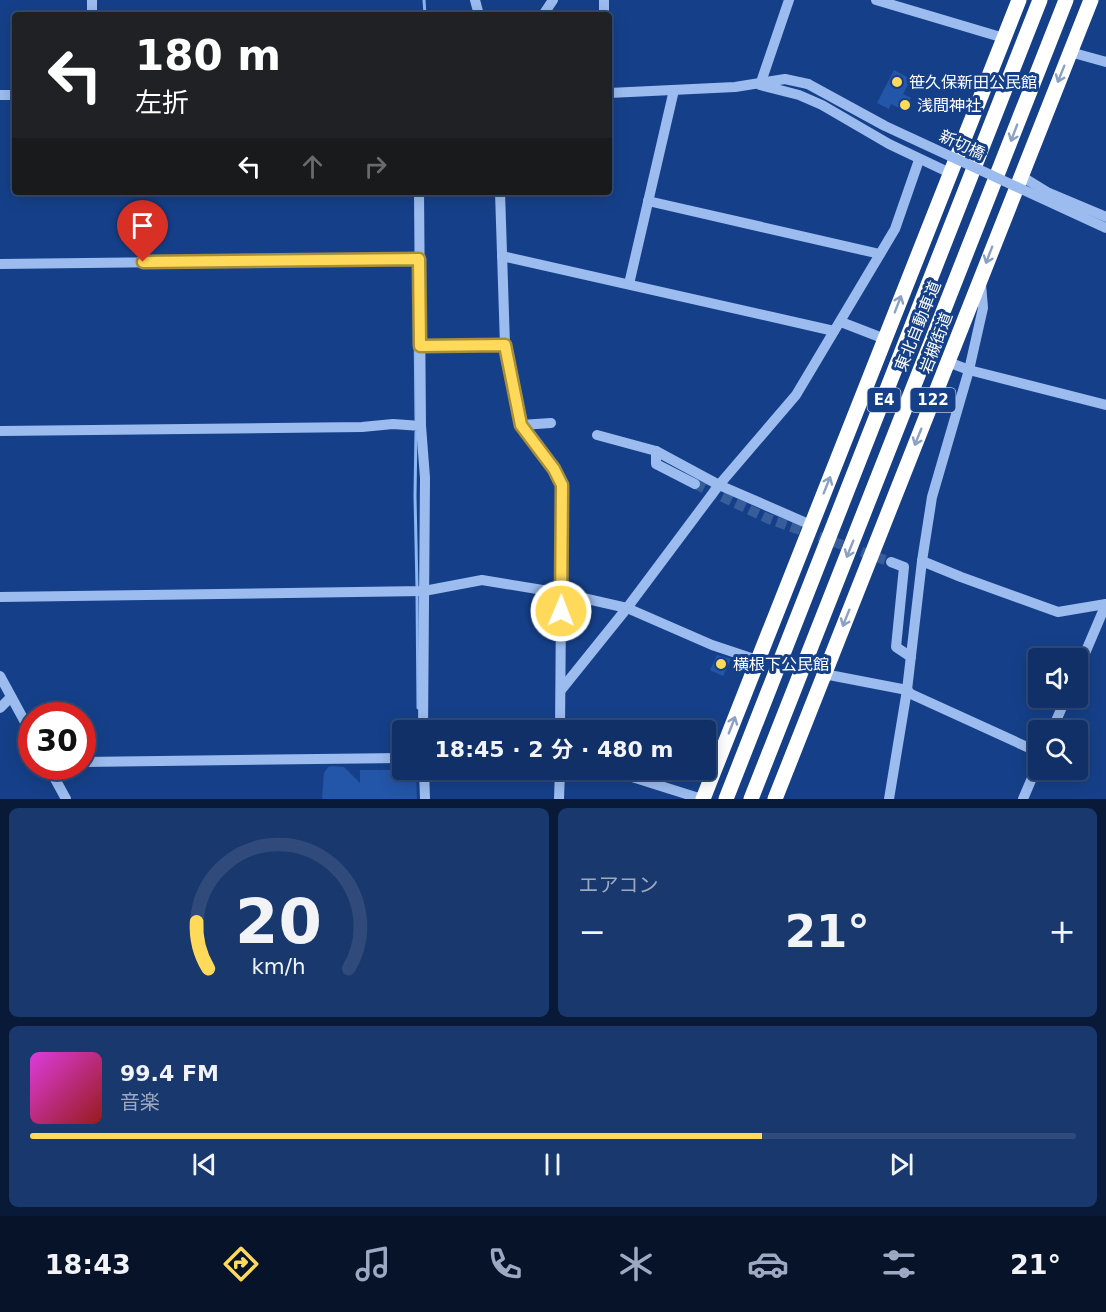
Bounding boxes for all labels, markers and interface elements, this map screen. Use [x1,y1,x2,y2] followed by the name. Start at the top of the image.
[135,31,281,80] text: 180 m
[36,36,114,114] icon: left
[1055,64,1066,83] one-way arrow
[909,73,1037,92] place label: 笹久保新田公民館
[890,75,904,89] marker: 笹久保新田公民館
[135,87,189,118] text: 左折
[917,96,981,115] place label: 浅間神社
[898,98,912,112] marker: 浅間神社
[1007,123,1018,141] one-way arrow
[936,126,988,164] street label: 新切橋
[233,150,266,183] icon: left
[296,150,329,183] icon: ahead
[359,150,392,183] icon: right
[117,200,168,262] pin
[126,209,159,242] icon: arrive
[983,245,994,264] one-way arrow
[891,278,945,374] street label: 東北自動車道
[893,295,904,313] one-way arrow
[916,310,956,376] street label: 岩槻街道
[868,388,900,412] road number: E4
[910,388,956,412] road number: 122
[912,427,923,446] one-way arrow
[822,476,833,495] one-way arrow
[844,539,855,557] one-way arrow
[529,579,593,643] position arrow
[840,608,851,627] one-way arrow
[1028,648,1088,780] map controls
[1028,648,1088,708] button: sound
[733,655,829,674] place label: 横根下公民館
[714,657,728,671] marker: 横根下公民館
[18,702,96,780] speed limit sign: 30
[727,716,738,735] one-way arrow
[1028,720,1088,780] button: search
[435,737,673,762] text: 18:45 · 2 分 · 480 m
[579,873,659,897] text: エアコン
[235,885,322,958] text: 20
[785,905,870,958] text: 21°
[579,912,606,951] text: −
[1048,912,1076,951] text: +
[252,955,306,980] text: km/h
[120,1061,219,1086] text: 99.4 FM
[120,1090,160,1114] text: 音楽
[188,1148,221,1181] icon: previous
[536,1148,569,1181] icon: pause
[885,1148,918,1181] icon: next
[220,1243,262,1285] icon: directions
[352,1243,394,1285] icon: music
[484,1243,526,1285] icon: phone
[615,1243,657,1285] icon: climate
[747,1243,789,1285] icon: car
[878,1243,920,1285] icon: filters
[45,1249,131,1280] text: 18:43
[1010,1249,1061,1280] text: 21°

